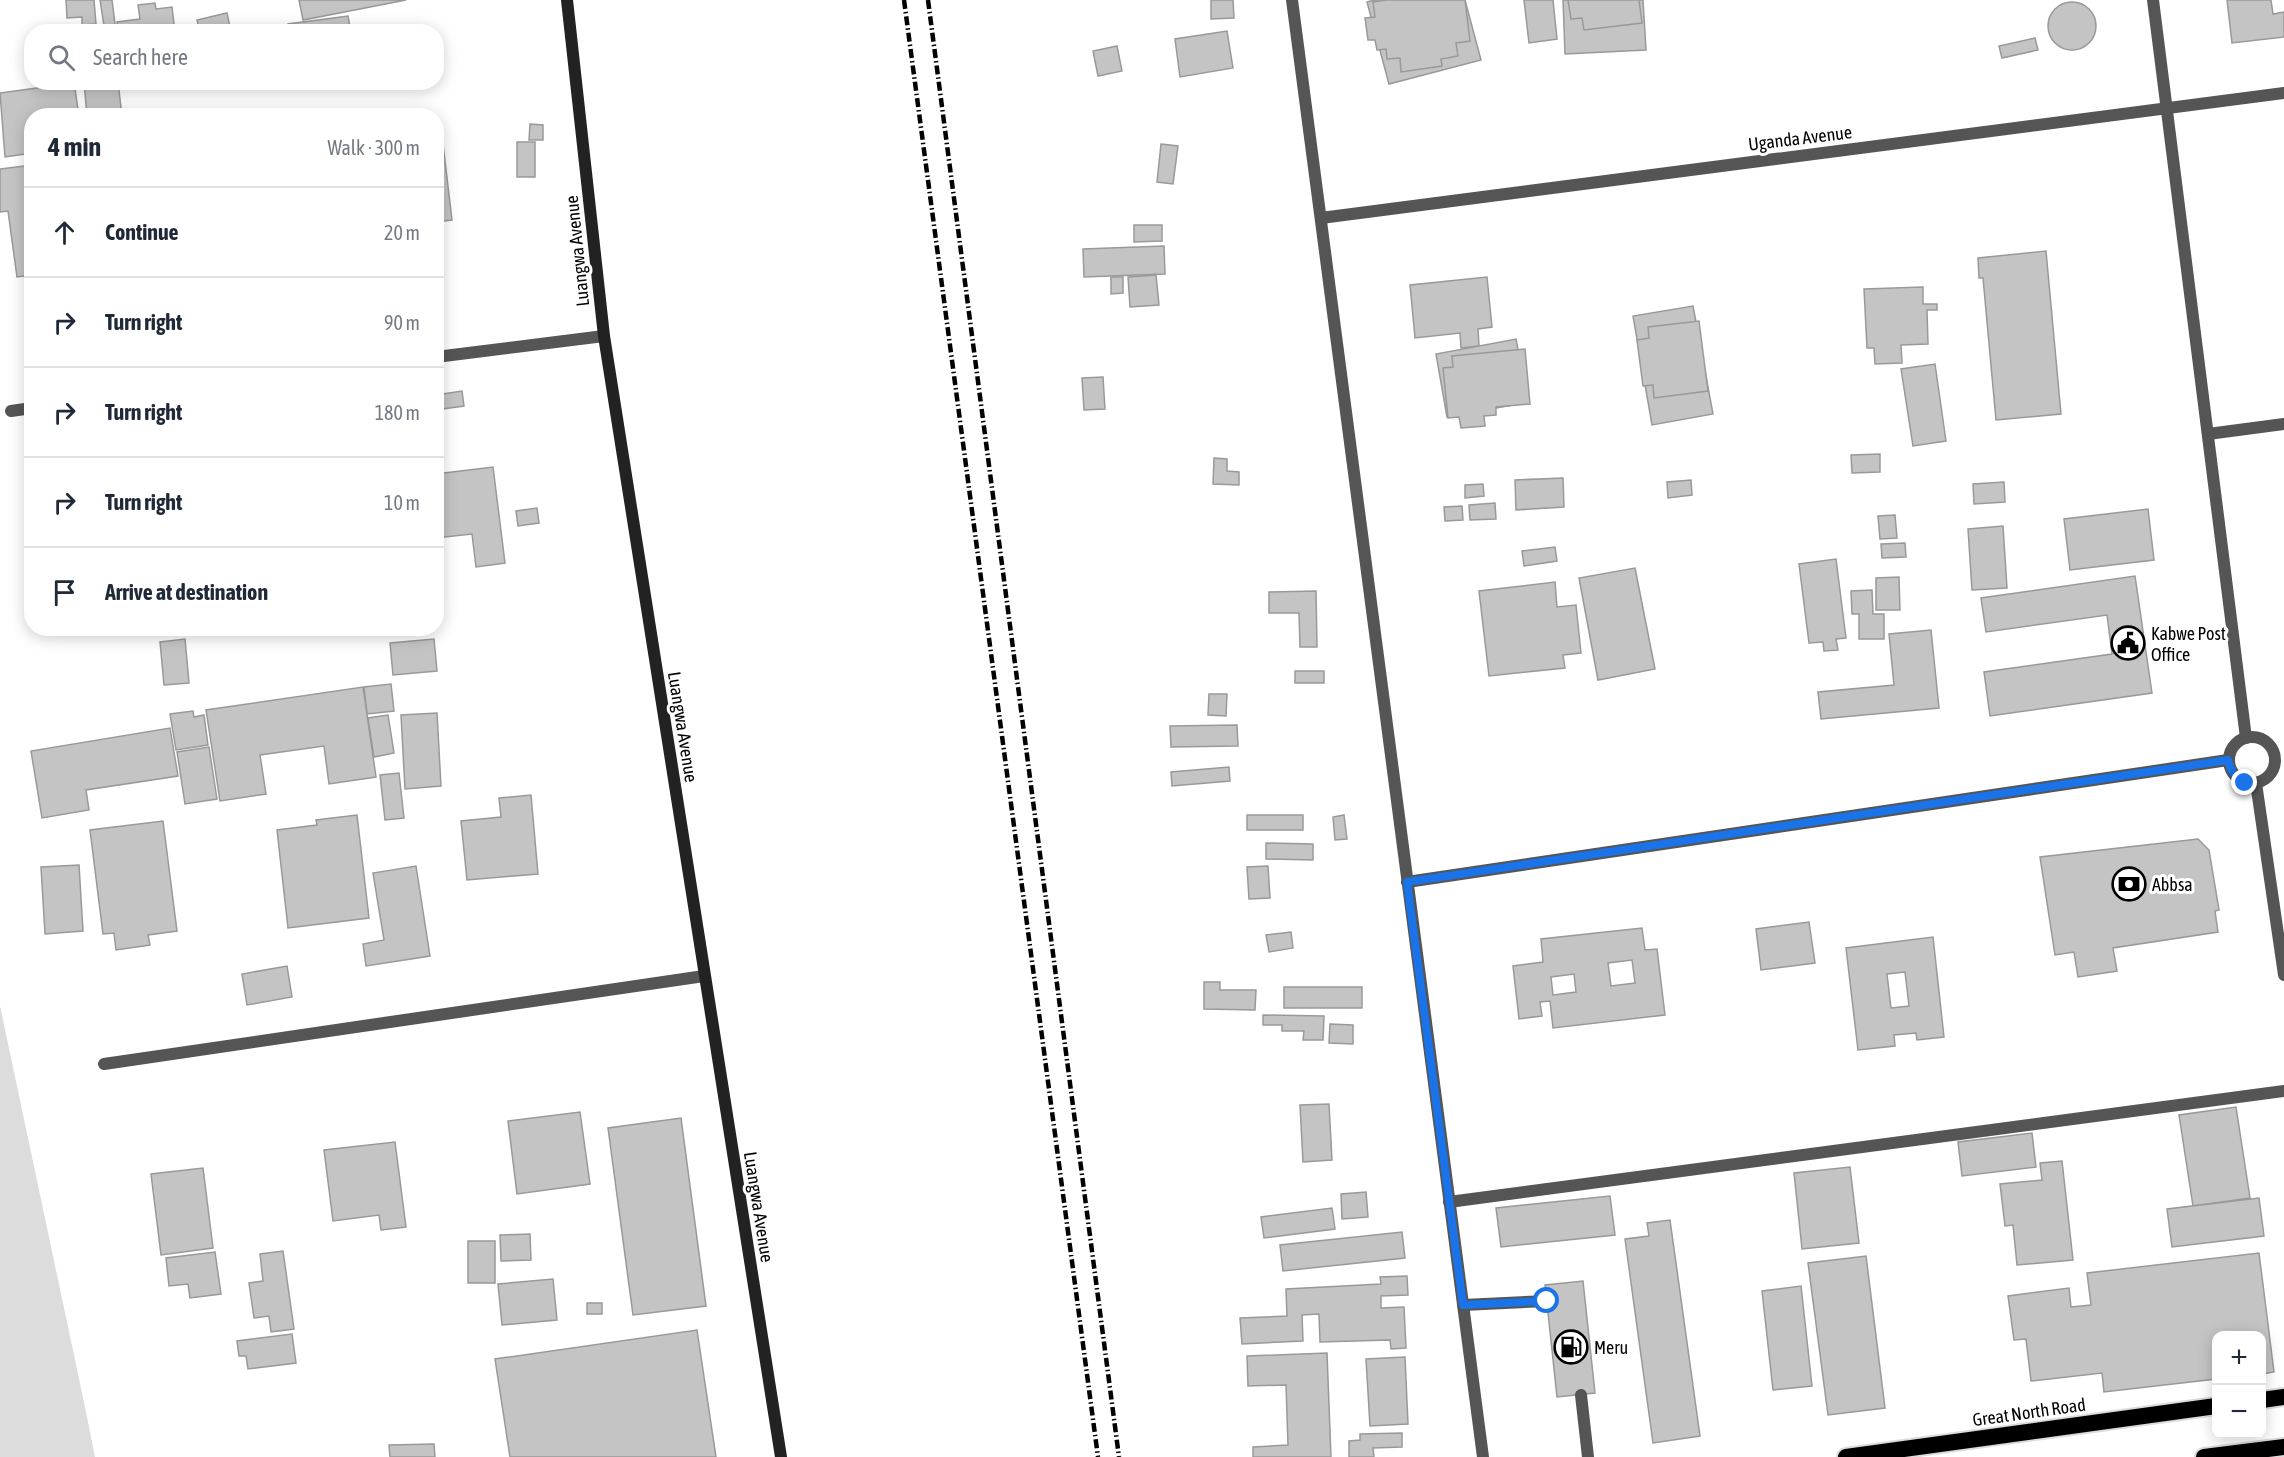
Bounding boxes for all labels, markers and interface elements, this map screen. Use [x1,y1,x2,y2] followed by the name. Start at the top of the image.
[24,24,444,90] search box
[45,41,78,74] icon: search
[93,44,188,70] text: Search here
[1747,121,1853,155] street label: Uganda Avenue
[48,132,101,162] text: 4 min
[328,136,420,159] text: Walk · 300 m
[561,194,593,308] street label: Luangwa Avenue
[48,216,81,249] icon: ahead
[105,219,179,245] text: Continue
[384,221,420,244] text: 20 m
[48,306,81,339] icon: right
[105,309,182,335] text: Turn right
[384,311,420,334] text: 90 m
[48,396,81,429] icon: right
[105,399,182,425] text: Turn right
[375,401,420,424] text: 180 m
[48,486,81,519] icon: right
[105,489,182,515] text: Turn right
[384,491,420,514] text: 10 m
[48,576,81,609] icon: arrive
[105,579,268,605] text: Arrive at destination
[2151,623,2226,665] place label: Kabwe Post Office
[2110,625,2146,661] public building icon: Kabwe Post Office
[664,670,702,784] street label: Luangwa Avenue
[2231,769,2257,795] route end
[2111,866,2147,902] bank icon: Abbsa
[2152,874,2193,895] place label: Abbsa
[740,1150,778,1264] street label: Luangwa Avenue
[1533,1287,1559,1313] route start
[1553,1329,1589,1365] fuel station icon: Meru
[2212,1331,2266,1439] map controls
[2212,1331,2266,1385] button: +
[1594,1337,1628,1358] place label: Meru
[2212,1385,2266,1439] button: −
[1971,1394,2087,1430] street label: Great North Road

